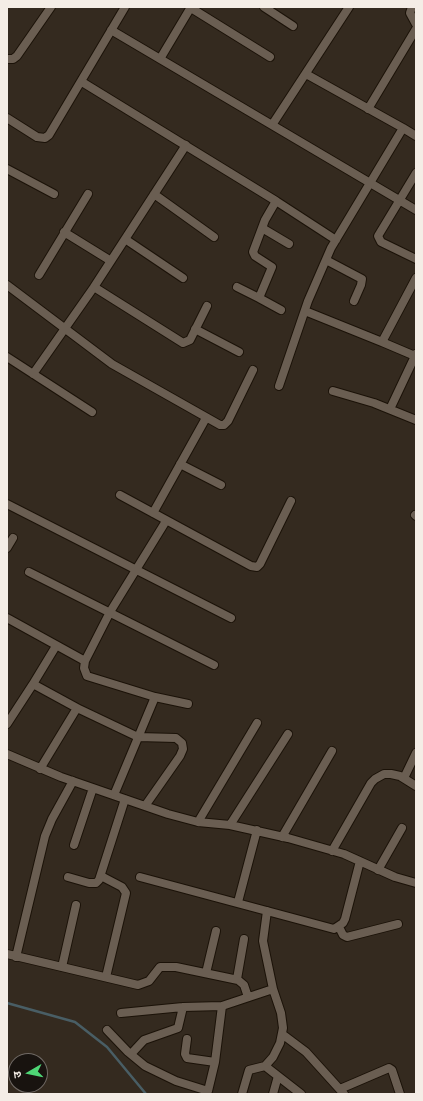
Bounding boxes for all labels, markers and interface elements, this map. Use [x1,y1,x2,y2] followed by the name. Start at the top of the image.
[8,1053,48,1093] north arrow
[9,1070,25,1079] text: उ

